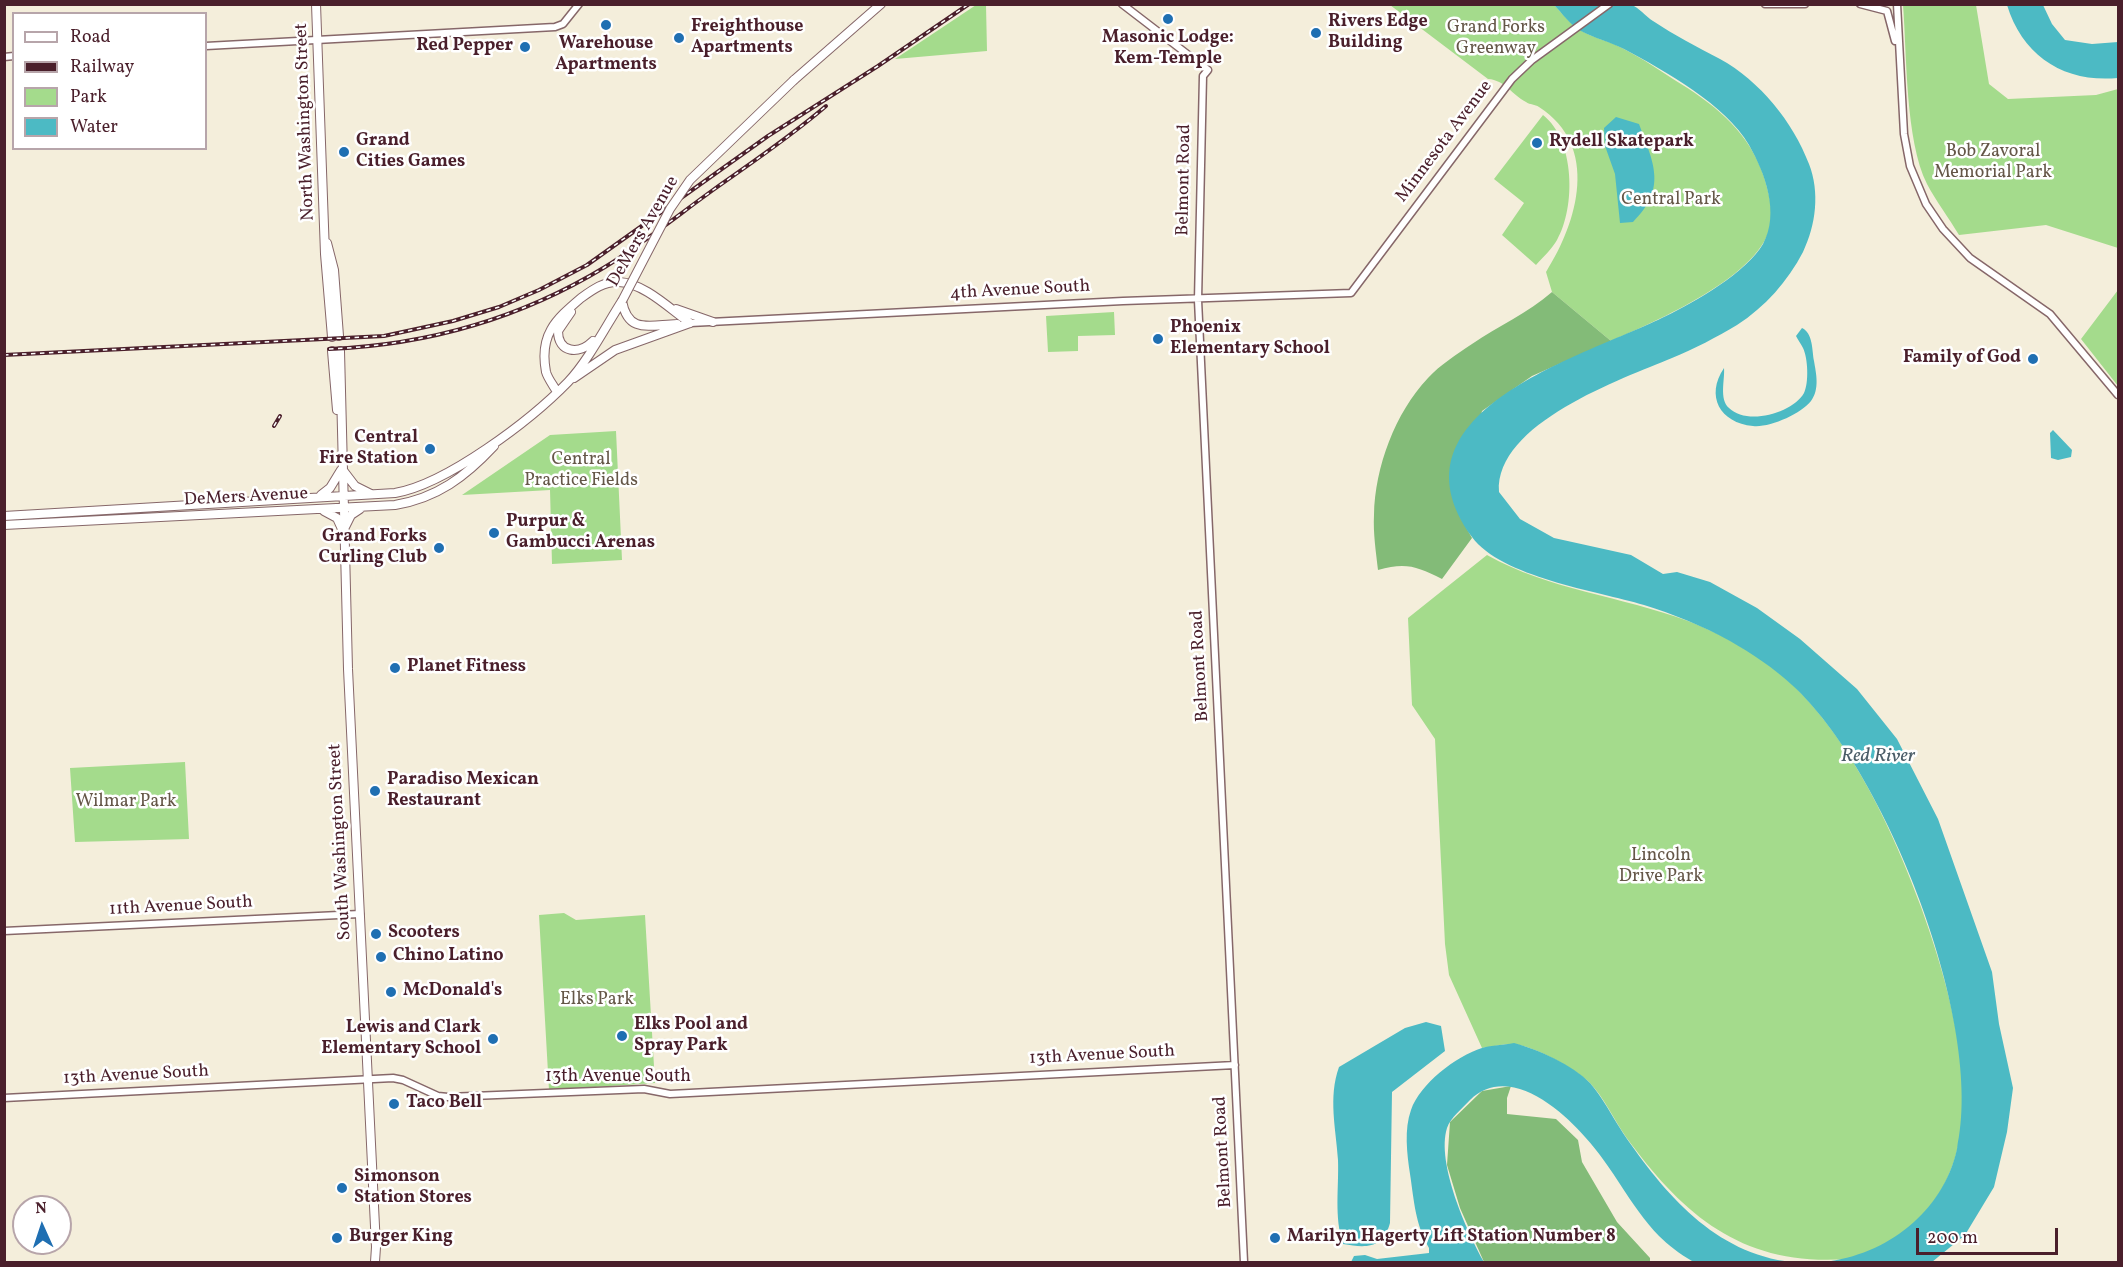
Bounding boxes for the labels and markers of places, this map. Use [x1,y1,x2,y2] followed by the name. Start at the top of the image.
[1161,12,1175,26] marker: Masonic Lodge: Kem-Temple
[1328,12,1428,54] place label: Rivers Edge Building
[691,17,803,60] place label: Freighthouse Apartments
[599,18,613,32] marker: Warehouse Apartments
[1309,26,1323,40] marker: Rivers Edge Building
[1102,28,1234,70] place label: Masonic Lodge: Kem-Temple
[672,31,686,45] marker: Freighthouse Apartments
[555,34,657,76] place label: Warehouse Apartments
[416,36,513,58] place label: Red Pepper
[518,40,532,54] marker: Red Pepper
[356,131,465,174] place label: Grand Cities Games
[1549,132,1694,154] place label: Rydell Skatepark
[1530,136,1544,150] marker: Rydell Skatepark
[337,145,351,159] marker: Grand Cities Games
[1170,318,1330,360] place label: Phoenix Elementary School
[1151,332,1165,346] marker: Phoenix Elementary School
[1903,348,2021,370] place label: Family of God
[2026,352,2040,366] marker: Family of God
[319,428,418,470] place label: Central Fire Station
[423,442,437,456] marker: Central Fire Station
[506,512,655,554] place label: Purpur & Gambucci Arenas
[487,526,501,540] marker: Purpur & Gambucci Arenas
[319,527,427,570] place label: Grand Forks Curling Club
[432,541,446,555] marker: Grand Forks Curling Club
[407,657,526,679] place label: Planet Fitness
[388,661,402,675] marker: Planet Fitness
[387,770,539,812] place label: Paradiso Mexican Restaurant
[368,784,382,798] marker: Paradiso Mexican Restaurant
[388,923,460,945] place label: Scooters
[369,927,383,941] marker: Scooters
[393,946,504,968] place label: Chino Latino
[374,950,388,964] marker: Chino Latino
[403,981,502,1003] place label: McDonald's
[384,985,398,999] marker: McDonald's
[634,1015,748,1058] place label: Elks Pool and Spray Park
[321,1018,481,1060] place label: Lewis and Clark Elementary School
[615,1029,629,1043] marker: Elks Pool and Spray Park
[486,1032,500,1046] marker: Lewis and Clark Elementary School
[406,1093,482,1115] place label: Taco Bell
[387,1097,401,1111] marker: Taco Bell
[354,1167,472,1210] place label: Simonson Station Stores
[335,1181,349,1195] marker: Simonson Station Stores
[349,1227,453,1249] place label: Burger King
[1287,1227,1616,1249] place label: Marilyn Hagerty Lift Station Number 8
[330,1231,344,1245] marker: Burger King
[1268,1231,1282,1245] marker: Marilyn Hagerty Lift Station Number 8

